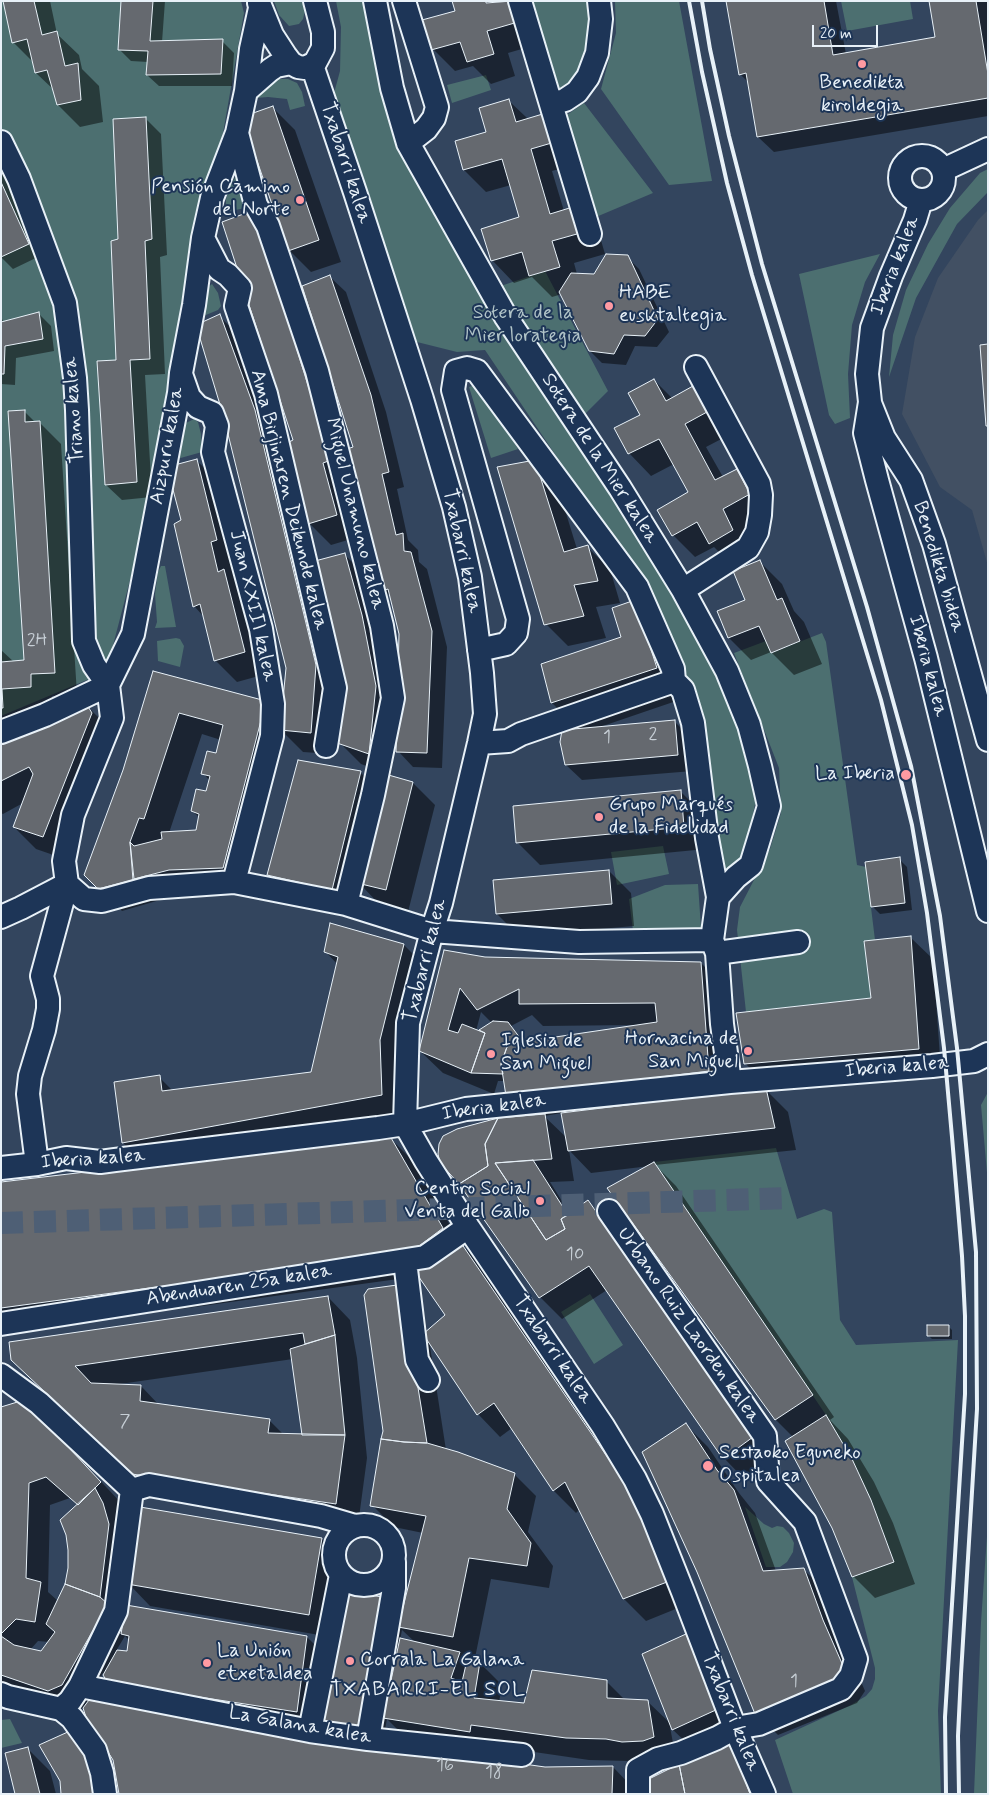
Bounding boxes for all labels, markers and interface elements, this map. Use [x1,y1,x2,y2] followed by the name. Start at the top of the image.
[814,15,880,47] scale bar
[820,24,852,44] text: 20 m
[856,58,868,70] marker: Benedikta kiroldegia
[819,72,905,119] place label: Benedikta kiroldegia
[314,99,376,227] street label: Txabarri kalea
[151,176,290,223] place label: Pensión Camino del Norte
[294,194,306,206] marker: Pensión Camino del Norte
[866,213,926,319] street label: Iberia kalea
[619,282,727,329] place label: HABE eusktaltegia
[603,300,615,312] marker: HABE eusktaltegia
[465,302,581,349] park label: Sotera de la Mier lorategia
[59,356,91,464] street label: Triano kalea
[244,367,332,633] street label: Ama Birjinaren Deikunde kalea
[535,370,663,548] street label: Sotera de la Mier kalea
[146,385,190,507] street label: Aizpuru kalea
[319,416,389,612] street label: Miguel Unamuno kalea
[436,487,486,615] street label: Txabarri kalea
[907,498,969,636] street label: Benedikta bidea
[223,528,281,684] street label: Juan XXIII kalea
[902,612,952,720] street label: Iberia kalea
[27,630,47,652] house number: 2H
[649,724,657,746] house number: 2
[603,727,611,749] house number: 1
[815,763,895,787] place label: La Iberia
[899,768,913,782] marker: La Iberia
[609,794,733,841] place label: Grupo Marqués de la Fidelidad
[593,811,605,823] marker: Grupo Marqués de la Fidelidad
[399,897,453,1025] street label: Txabarri kalea
[625,1028,738,1075] place label: Hornacina de San Miguel
[501,1030,591,1077] place label: Iglesia de San Miguel
[742,1045,754,1057] marker: Hornacina de San Miguel
[485,1048,497,1060] marker: Iglesia de San Miguel
[844,1051,950,1085] street label: Iberia kalea
[441,1089,547,1127] street label: Iberia kalea
[40,1144,146,1176] street label: Iberia kalea
[404,1178,530,1225] place label: Centro Social Venta del Gallo
[534,1195,546,1207] marker: Centro Social Venta del Gallo
[611,1223,765,1429] street label: Urbano Ruiz Laorden kalea
[566,1244,584,1266] house number: 10
[145,1259,333,1313] street label: Abenduaren 25a kalea
[507,1291,597,1409] street label: Txabarri kalea
[120,1411,130,1433] house number: 7
[719,1442,861,1489] place label: Sestaoko Eguneko Ospitalea
[701,1459,715,1473] marker: Sestaoko Eguneko Ospitalea
[217,1640,313,1687] place label: La Unión etxetaldea
[360,1649,524,1673] place label: Corrala La Galana
[695,1649,765,1775] street label: Txabarri kalea
[344,1655,356,1667] marker: Corrala La Galana
[201,1657,213,1669] marker: La Unión etxetaldea
[790,1671,798,1693] house number: 1
[331,1678,525,1704] district label: TXABARRI-EL SOL
[227,1702,373,1750] street label: La Galana kalea
[436,1755,454,1777] house number: 16
[485,1762,503,1784] house number: 18

